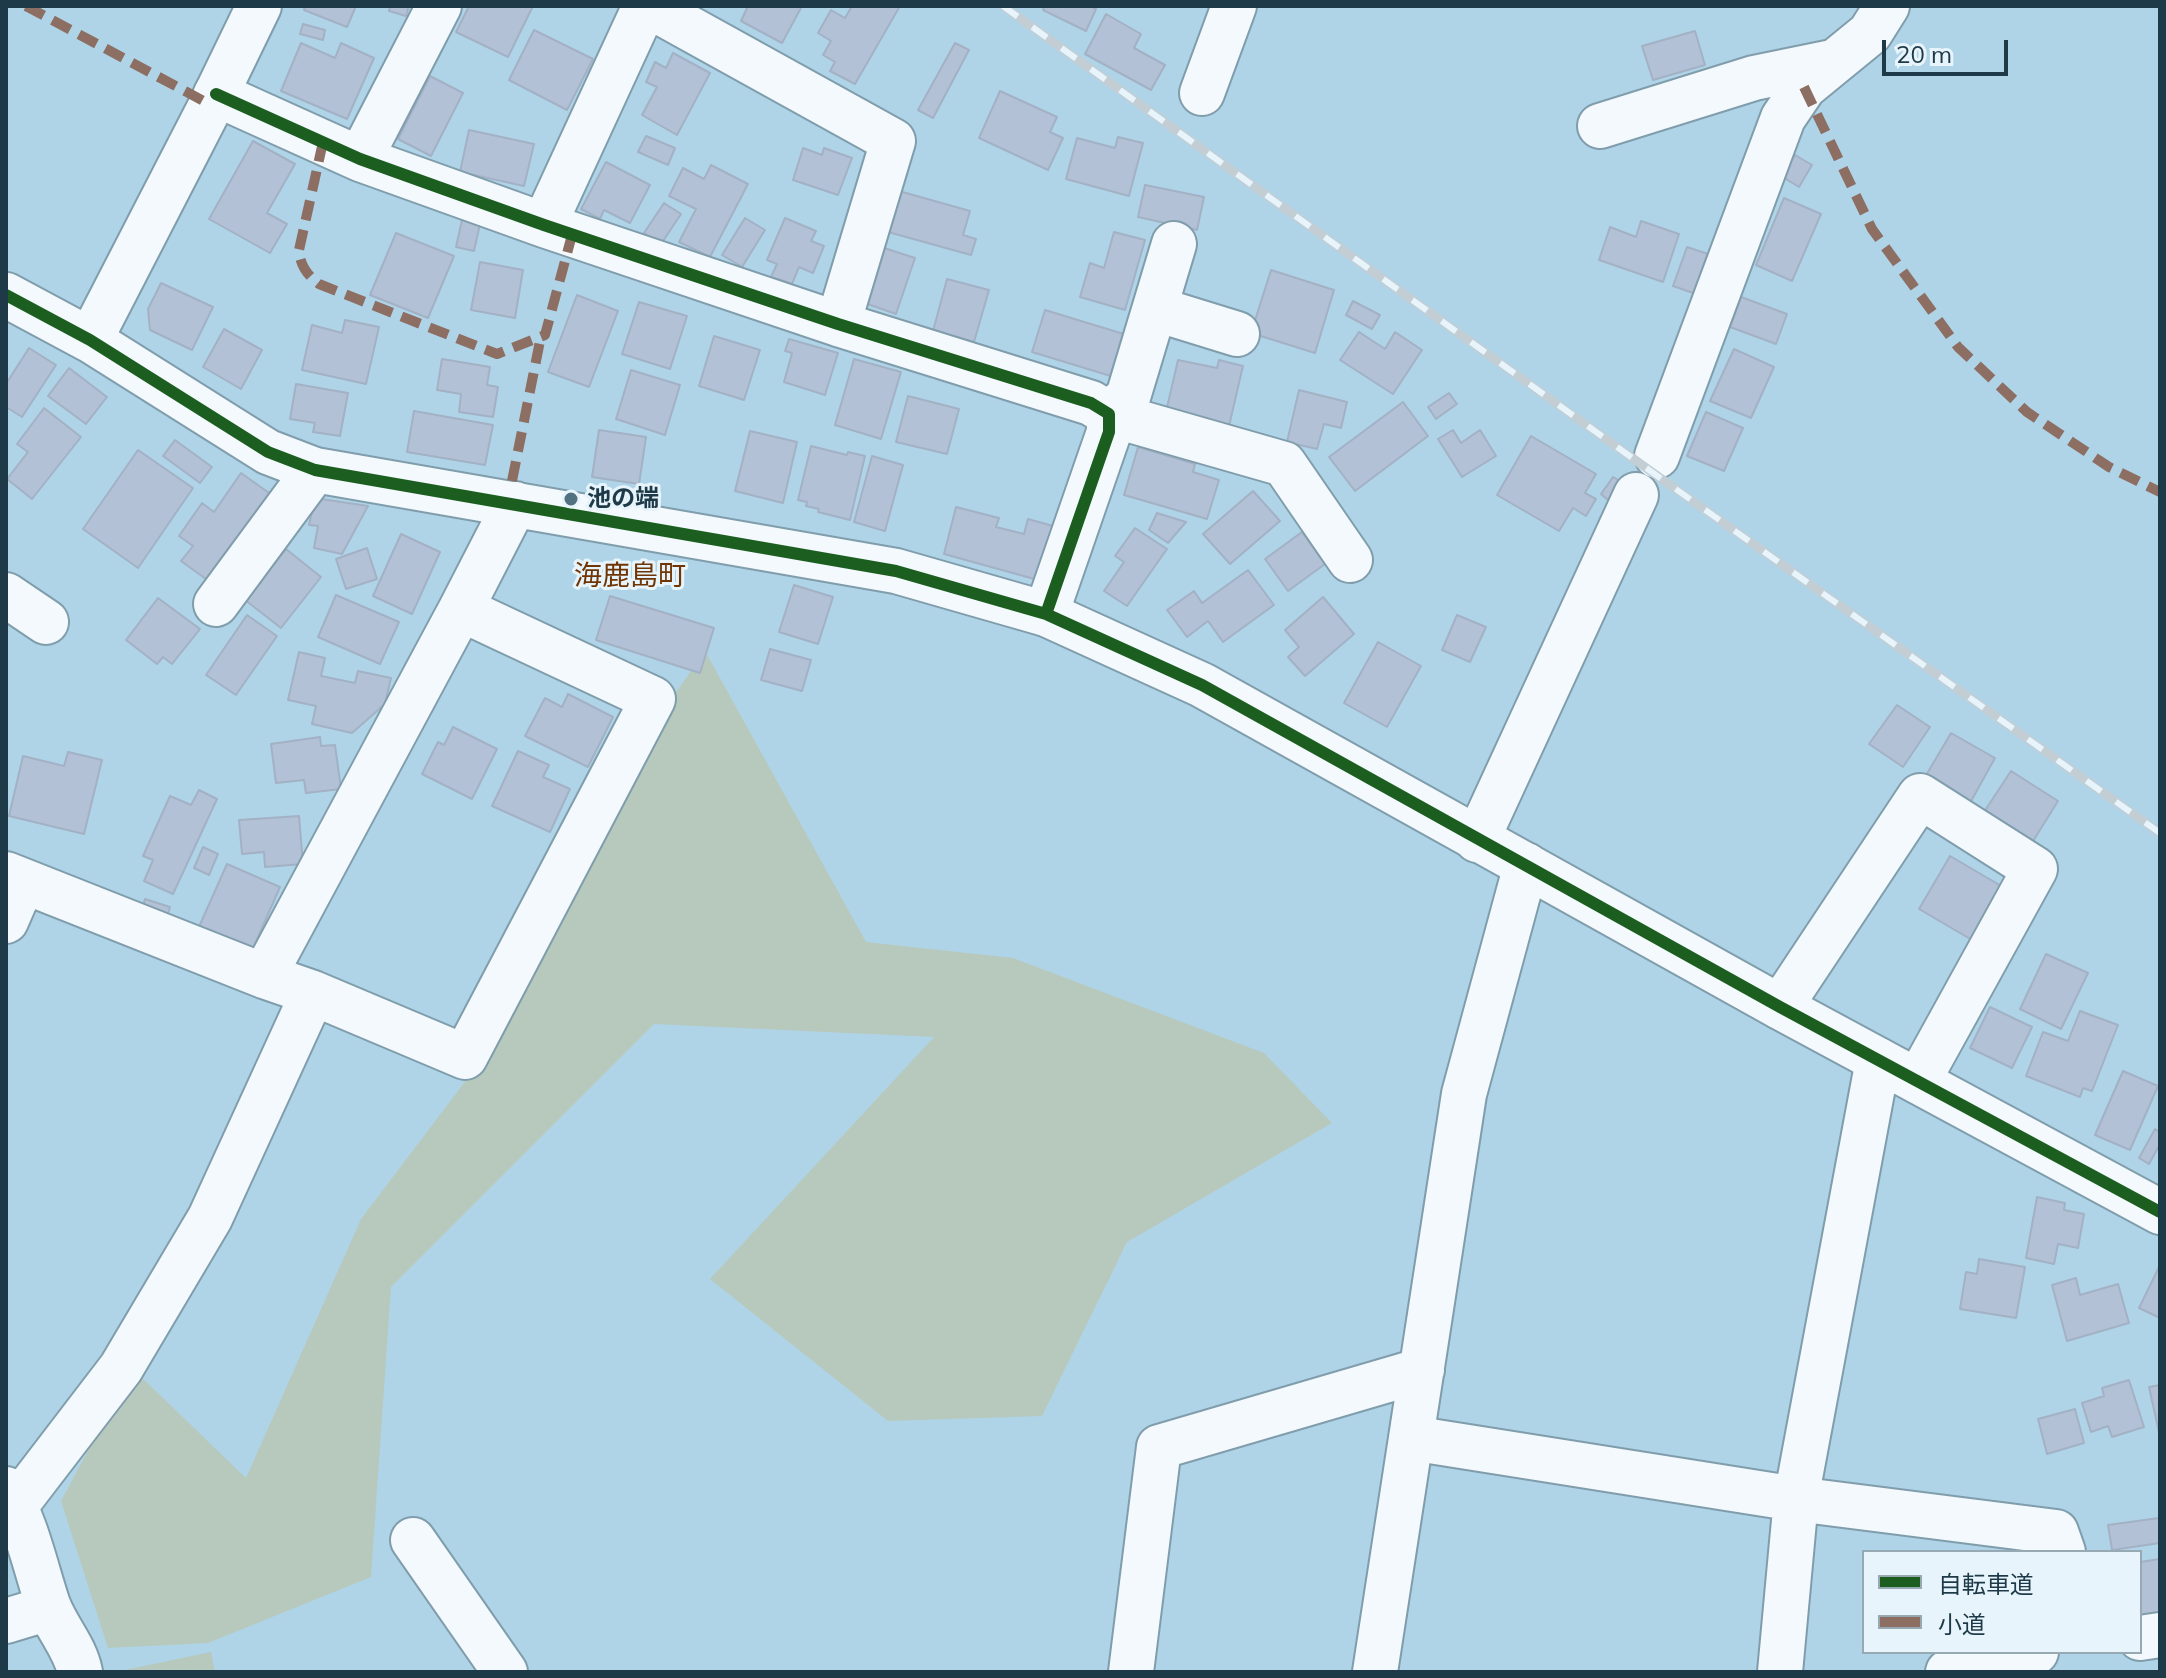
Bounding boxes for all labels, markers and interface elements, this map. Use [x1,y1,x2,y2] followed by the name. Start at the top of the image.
[1886,24,2012,74] scale bar
[1896,39,1952,69] text: 20 m
[587,485,659,513] place label: 池の端
[562,490,580,508] marker: 池の端
[574,560,686,594] district label: 海鹿島町
[1862,1550,2142,1654] legend
[1938,1569,2034,1599] text: 自転車道
[1938,1609,1986,1639] text: 小道

